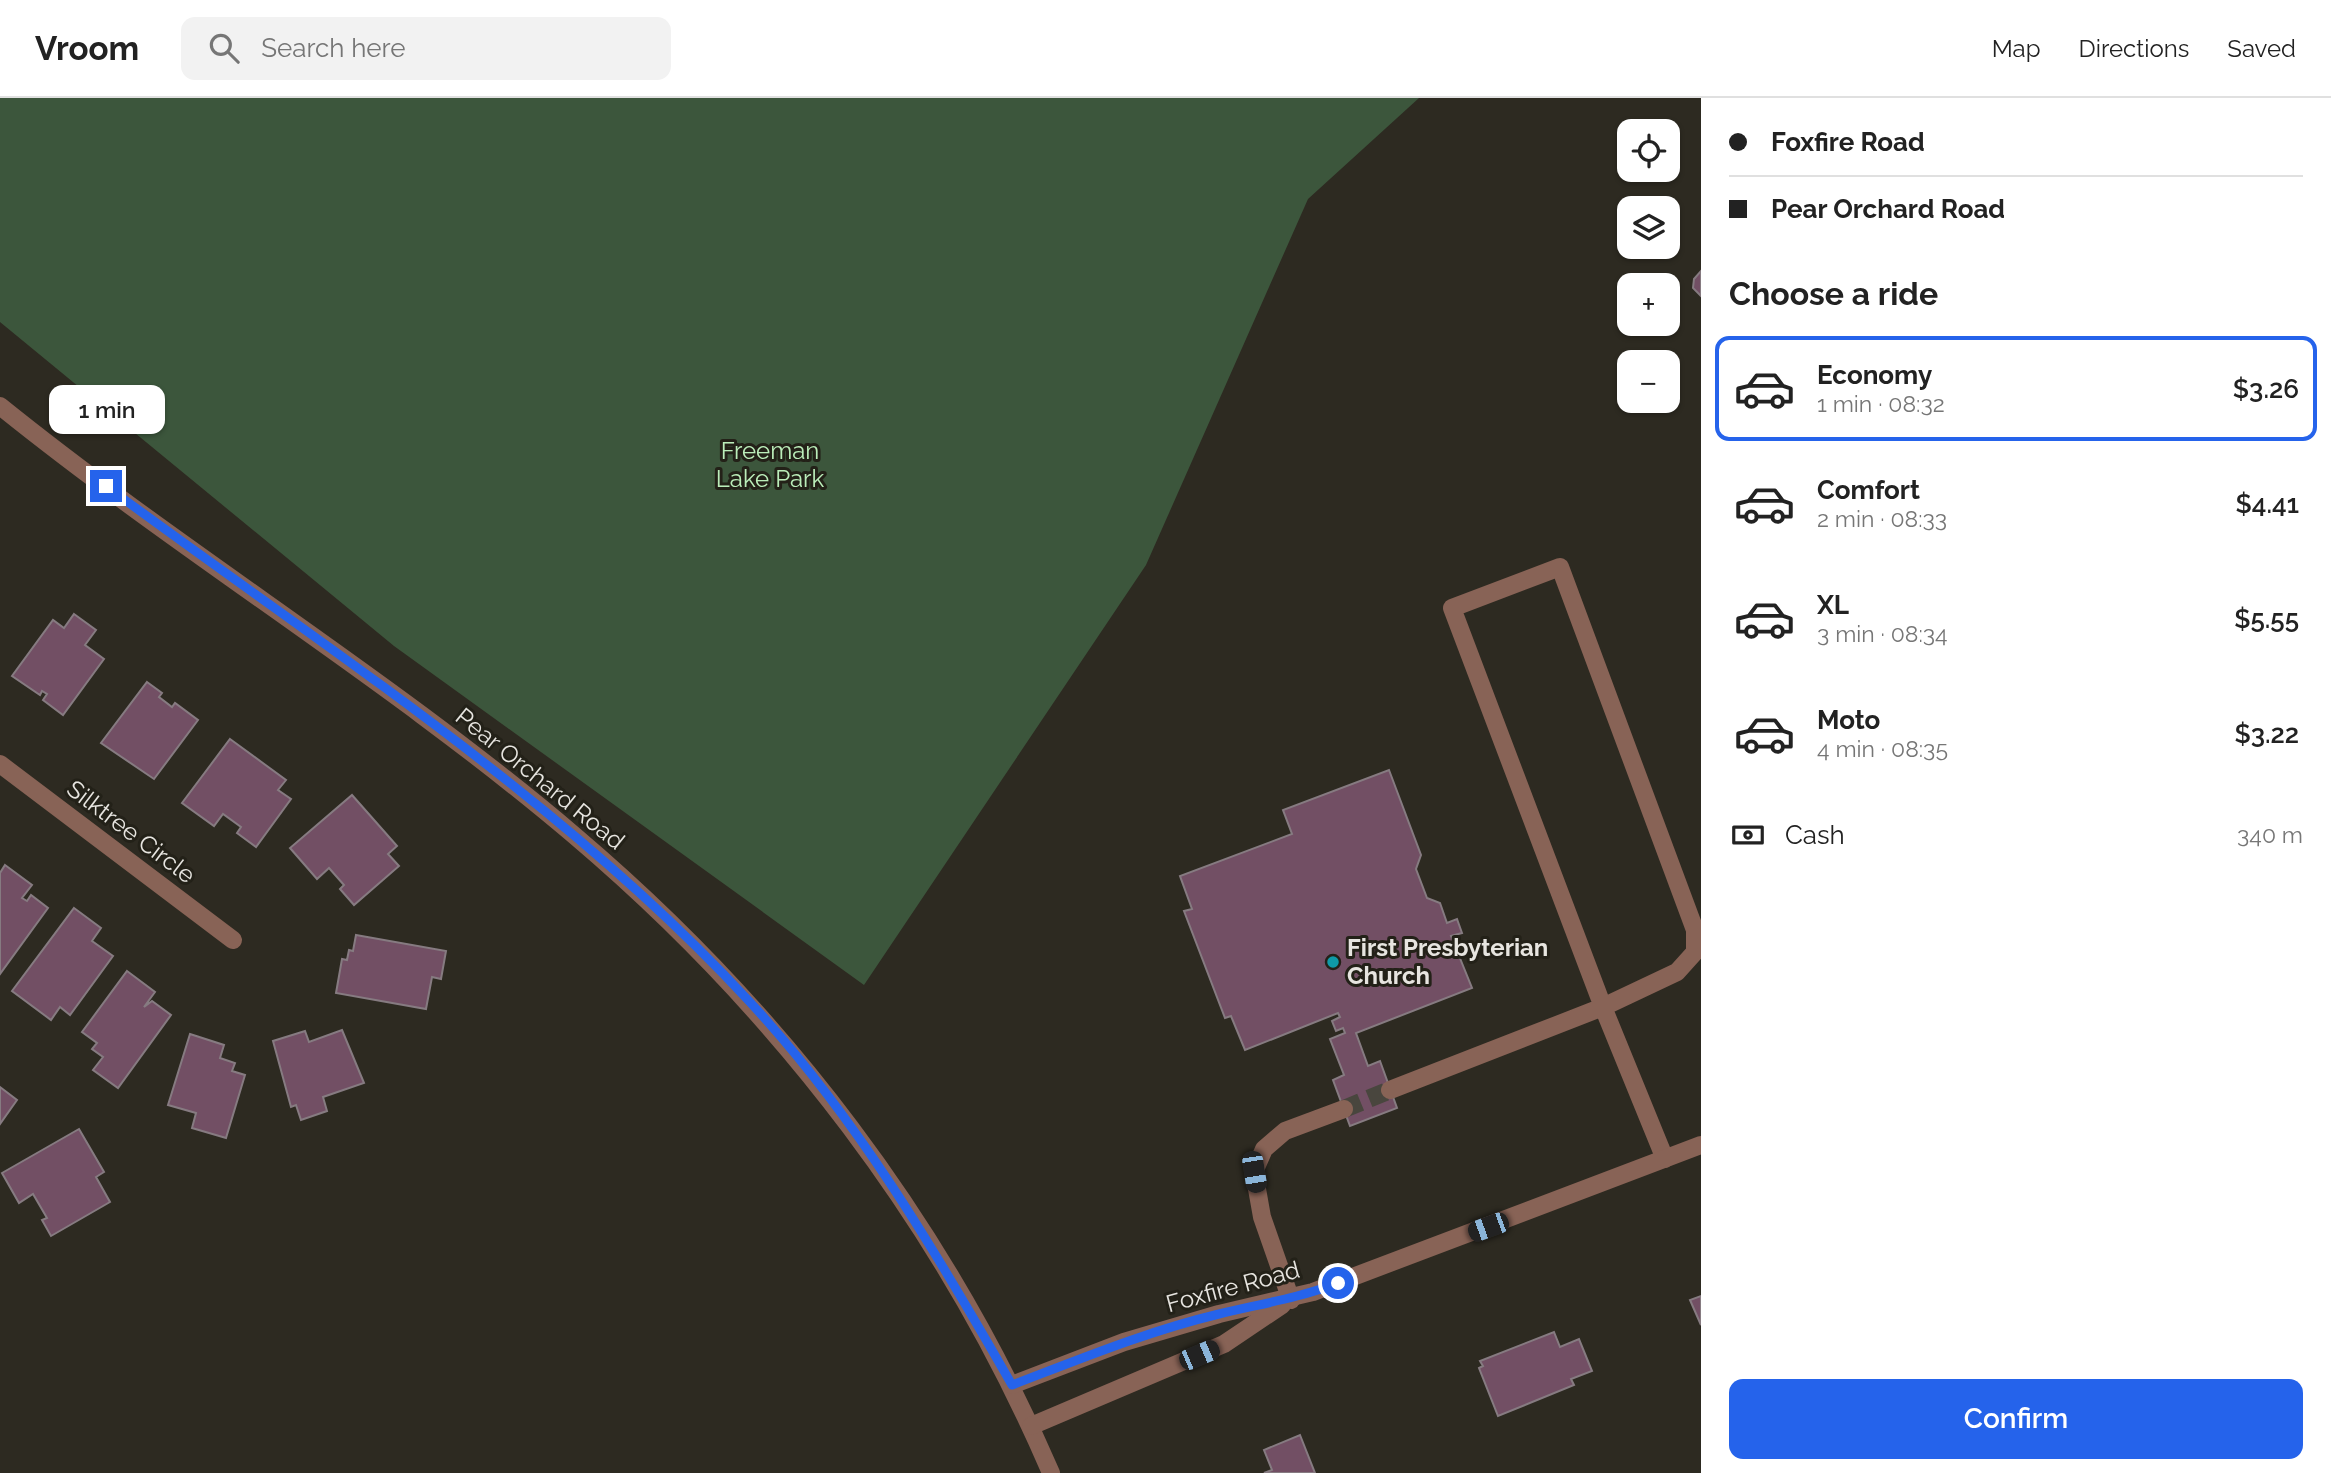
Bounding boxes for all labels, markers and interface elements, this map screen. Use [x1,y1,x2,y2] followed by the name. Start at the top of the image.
[181,17,671,80] search box
[35,29,139,68] text: Vroom
[205,29,243,67] icon: search
[261,33,406,63] text: Search here
[1992,34,2041,63] text: Map
[2079,34,2189,63] text: Directions
[2227,34,2296,63] text: Saved
[1617,119,1680,413] map controls
[1617,119,1680,182] button: locate
[1771,127,1925,157] text: Foxfire Road
[1771,194,2005,224] text: Pear Orchard Road
[1617,196,1680,259] button: layers
[1617,273,1680,336] button: +
[1729,275,1938,312] text: Choose a ride
[1617,350,1680,413] button: −
[1733,357,1796,420] icon: car
[1817,360,1932,390] text: Economy
[2233,374,2299,404] text: $3.26
[48,384,164,434] callout: 1 min
[1817,390,1945,417] text: 1 min · 08:32
[78,396,136,423] text: 1 min
[716,436,824,493] park label: Freeman Lake Park
[90,470,122,502] route end
[1733,472,1796,535] icon: car
[1817,475,1920,505] text: Comfort
[2236,489,2299,519] text: $4.41
[1817,505,1947,532] text: 2 min · 08:33
[1733,587,1796,650] icon: car
[1817,590,1849,620] text: XL
[2234,604,2299,634] text: $5.55
[1817,620,1948,647] text: 3 min · 08:34
[450,702,631,856] street label: Pear Orchard Road
[1733,702,1796,765] icon: car
[1817,705,1880,735] text: Moto
[2234,719,2299,749] text: $3.22
[1817,735,1948,762] text: 4 min · 08:35
[61,774,201,889] street label: Silktree Circle
[1729,816,1767,854] icon: cash
[1785,820,1845,850] text: Cash
[2237,821,2303,848] text: 340 m
[1347,933,1548,990] place label: First Presbyterian Church
[1325,954,1341,970] marker: First Presbyterian Church
[1241,1150,1268,1194] car
[1465,1210,1512,1244] car
[1163,1255,1303,1318] street label: Foxfire Road
[1322,1267,1354,1299] route start
[1176,1337,1223,1373] car
[1729,1379,2303,1459] button: Confirm

